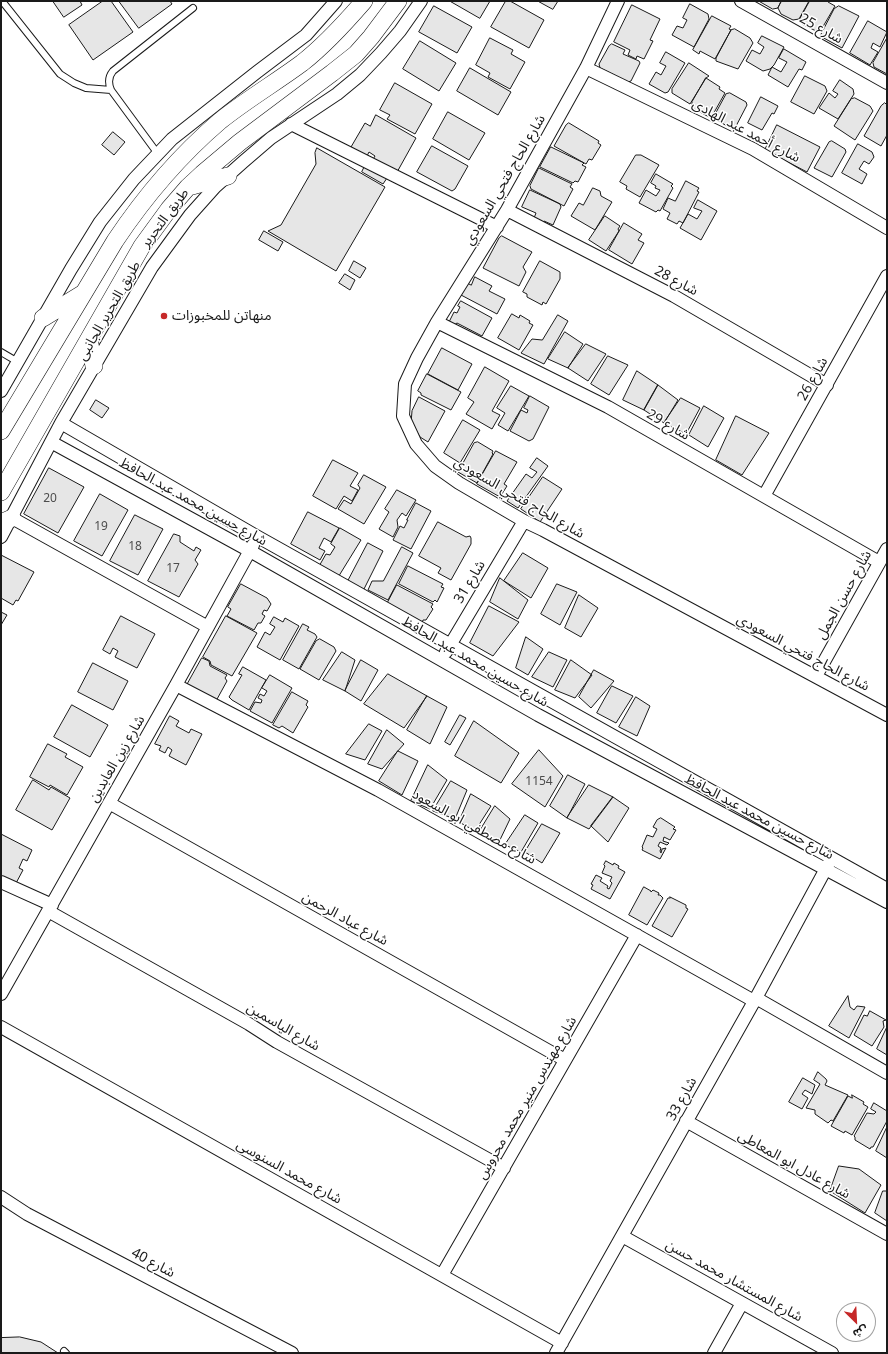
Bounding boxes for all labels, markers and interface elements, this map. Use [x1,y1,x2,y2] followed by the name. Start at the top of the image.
[796,10,846,48] street label: شارع 25
[689,95,803,167] street label: شارع أحمد عبد الهادى
[461,112,549,248] street label: شارع الحاج فتحي السعودي
[137,185,193,251] street label: طريق التحرير
[74,258,144,364] street label: طريق التحرير الجانبى
[651,263,701,299] street label: شارع 28
[172,308,272,324] place label: منهاتن للمخبوزات
[159,311,169,321] marker: منهاتن للمخبوزات
[794,354,832,404] street label: شارع 26
[643,406,693,444] street label: شارع 29
[116,454,270,550] street label: شارع حسين محمد عبد الحافظ
[451,454,587,542] street label: شارع الحاج فتحي السعودي
[43,492,57,506] house number: 20
[94,520,108,534] house number: 19
[128,540,142,554] house number: 18
[813,548,875,642] street label: شارع حسن الجمل
[451,558,489,606] street label: شارع 31
[166,562,180,576] house number: 17
[734,611,872,695] street label: شارع الحاج فتحي السعودي
[399,613,551,711] street label: شارع حسين محمد عبد الحافظ
[85,713,149,805] street label: شارع زين العابدين
[682,771,836,863] street label: شارع حسين محمد عبد الحافظ
[525,775,553,789] house number: 1154
[409,786,539,868] street label: شارع مصطفي ابو السعود
[299,888,391,950] street label: شارع عباد الرحمن
[243,999,323,1055] street label: شارع الياسمين
[473,1014,581,1182] street label: شارع مهندس منير محمد محروس
[663,1074,701,1124] street label: شارع 33
[735,1127,853,1203] street label: شارع عادل ابو المعاطى
[233,1136,345,1208] street label: شارع محمد السنوسى
[663,1236,805,1326] street label: شارع المستشار محمد حسن
[128,1245,178,1281] street label: شارع 40
[836,1302,876,1342] north arrow
[851,1323,871,1342] text: ش

